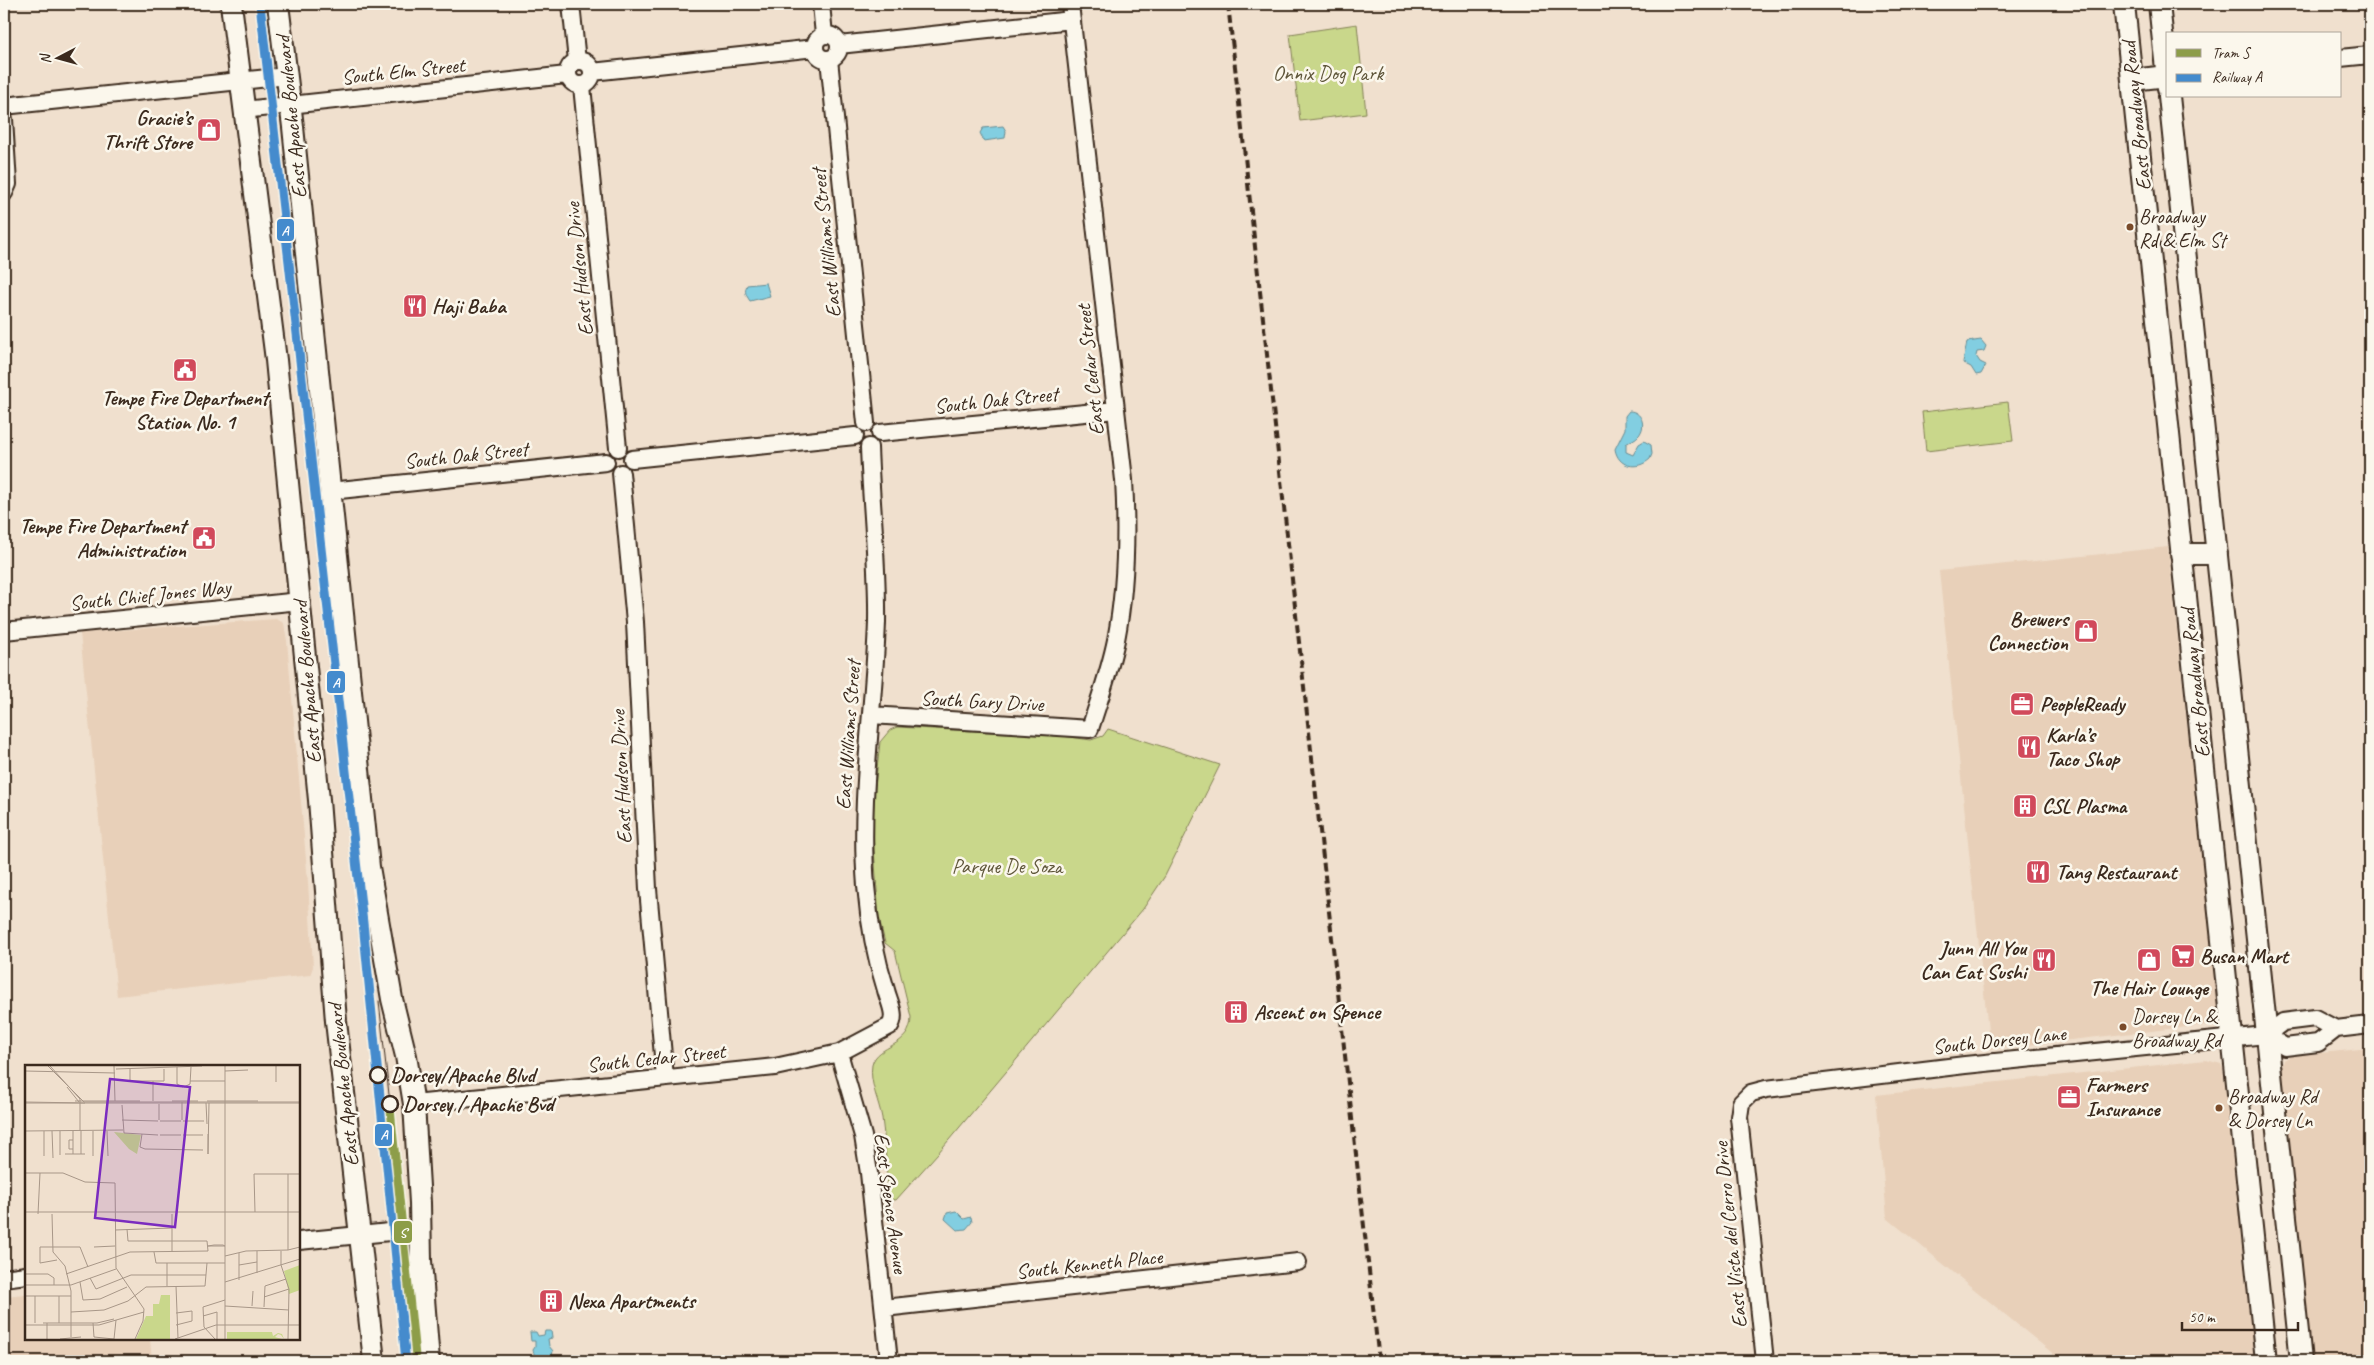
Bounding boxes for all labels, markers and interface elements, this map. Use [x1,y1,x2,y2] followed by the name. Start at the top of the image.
[32,32,82,82] north arrow
[269,32,312,200] street label: East Apache Boulevard
[2166,32,2342,98] legend
[2115,36,2157,192] street label: East Broadway Road
[2212,44,2251,63] text: Tram S
[340,51,468,90] street label: South Elm Street
[36,52,54,65] text: N
[1273,60,1384,86] park label: Onnix Dog Park
[2212,68,2263,87] text: Railway A
[104,105,195,155] place label: Gracie’s Thrift Store
[196,117,222,143] shop icon: Gracie’s Thrift Store
[805,164,847,319] street label: East Williams Street
[559,200,599,337] street label: East Hudson Drive
[2139,204,2229,253] place label: Broadway Rd & Elm St
[276,218,295,242] line badge: A
[281,222,289,239] text: A
[2125,222,2135,232] marker: Broadway Rd & Elm St
[402,293,428,319] restaurant icon: Haji Baba
[432,293,507,319] place label: Haji Baba
[1070,301,1110,437] street label: East Cedar Street
[172,357,198,383] public building icon: Tempe Fire Department Station No. 1
[933,380,1062,419] street label: South Oak Street
[102,385,271,435] place label: Tempe Fire Department Station No. 1
[403,435,532,474] street label: South Oak Street
[19,513,189,563] place label: Tempe Fire Department Administration
[191,525,217,551] public building icon: Tempe Fire Department Administration
[68,573,234,616] street label: South Chief Jones Way
[287,597,327,765] street label: East Apache Boulevard
[2174,603,2216,759] street label: East Broadway Road
[1988,606,2071,656] place label: Brewers Connection
[2073,618,2099,644] shop icon: Brewers Connection
[830,656,866,811] street label: East Williams Street
[326,670,346,694] line badge: A
[332,674,340,691] text: A
[920,685,1045,717] street label: South Gary Drive
[2009,691,2035,717] office icon: PeopleReady
[2040,691,2126,717] place label: PeopleReady
[604,708,637,845] street label: East Hudson Drive
[2046,722,2121,772] place label: Karla’s Taco Shop
[2016,734,2042,760] restaurant icon: Karla’s Taco Shop
[2012,793,2038,819] building icon: CSL Plasma
[2042,793,2128,819] place label: CSL Plasma
[952,853,1065,879] park label: Parque De Soza
[2025,859,2051,885] restaurant icon: Tang Restaurant
[2056,859,2179,885] place label: Tang Restaurant
[1920,935,2029,985] place label: Junn All You Can Eat Sushi
[2170,943,2196,969] supermarket icon: Busan Mart
[2200,943,2290,969] place label: Busan Mart
[2031,947,2057,973] restaurant icon: Junn All You Can Eat Sushi
[2136,947,2162,973] shop icon: The Hair Lounge
[2090,975,2210,1001] place label: The Hair Lounge
[1223,999,1249,1025] building icon: Ascent on Spence
[1254,999,1382,1025] place label: Ascent on Spence
[321,1000,364,1168] street label: East Apache Boulevard
[2132,1004,2224,1053] place label: Dorsey Ln & Broadway Rd
[1931,1020,2068,1060] street label: South Dorsey Lane
[2118,1022,2128,1032] marker: Dorsey Ln & Broadway Rd
[586,1038,728,1078] street label: South Cedar Street
[391,1062,538,1088] place label: Dorsey/Apache Blvd
[25,1065,300,1340] inset map
[369,1066,387,1084] marker: Dorsey/Apache Blvd
[2086,1072,2162,1122] place label: Farmers Insurance
[2056,1084,2082,1110] office icon: Farmers Insurance
[2228,1084,2320,1133] place label: Broadway Rd & Dorsey Ln
[403,1091,557,1117] place label: Dorsey / Apache Bvd
[381,1095,399,1113] marker: Dorsey / Apache Bvd
[2214,1103,2224,1113] marker: Broadway Rd & Dorsey Ln
[374,1123,393,1147] line badge: A
[380,1126,388,1143] text: A
[868,1131,914,1276] street label: East Spence Avenue
[1707,1139,1753,1329] street label: East Vista del Cerro Drive
[393,1220,413,1244] line badge: S
[400,1224,410,1241] text: S
[1015,1243,1164,1285] street label: South Kenneth Place
[538,1288,564,1314] building icon: Nexa Apartments
[568,1288,698,1314] place label: Nexa Apartments
[2182,1300,2298,1332] scale bar
[2189,1308,2216,1327] text: 50 m

